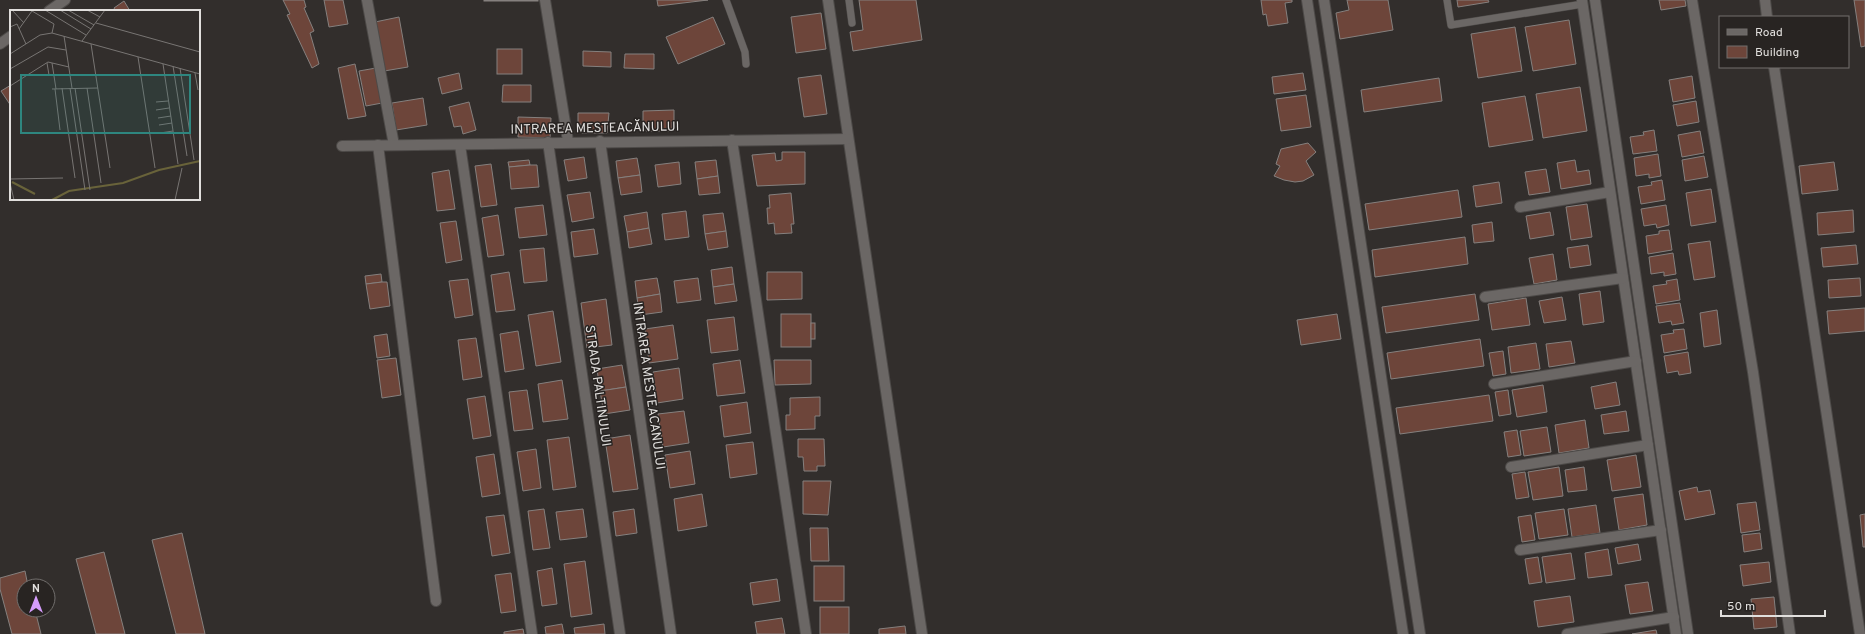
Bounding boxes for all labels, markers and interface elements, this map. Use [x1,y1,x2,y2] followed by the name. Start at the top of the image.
[10,10,200,200] inset map
[1719,16,1849,68] legend
[1755,25,1783,41] text: Road
[1755,45,1799,61] text: Building
[510,118,680,138] street label: INTRAREA MESTEACĂNULUI
[628,301,668,471] street label: INTRAREA MESTEACANULUI
[581,324,613,448] street label: STRADA PALTINULUI
[16,578,56,618] north arrow
[32,582,40,596] text: N
[1721,592,1825,618] scale bar
[1727,599,1755,615] text: 50 m

